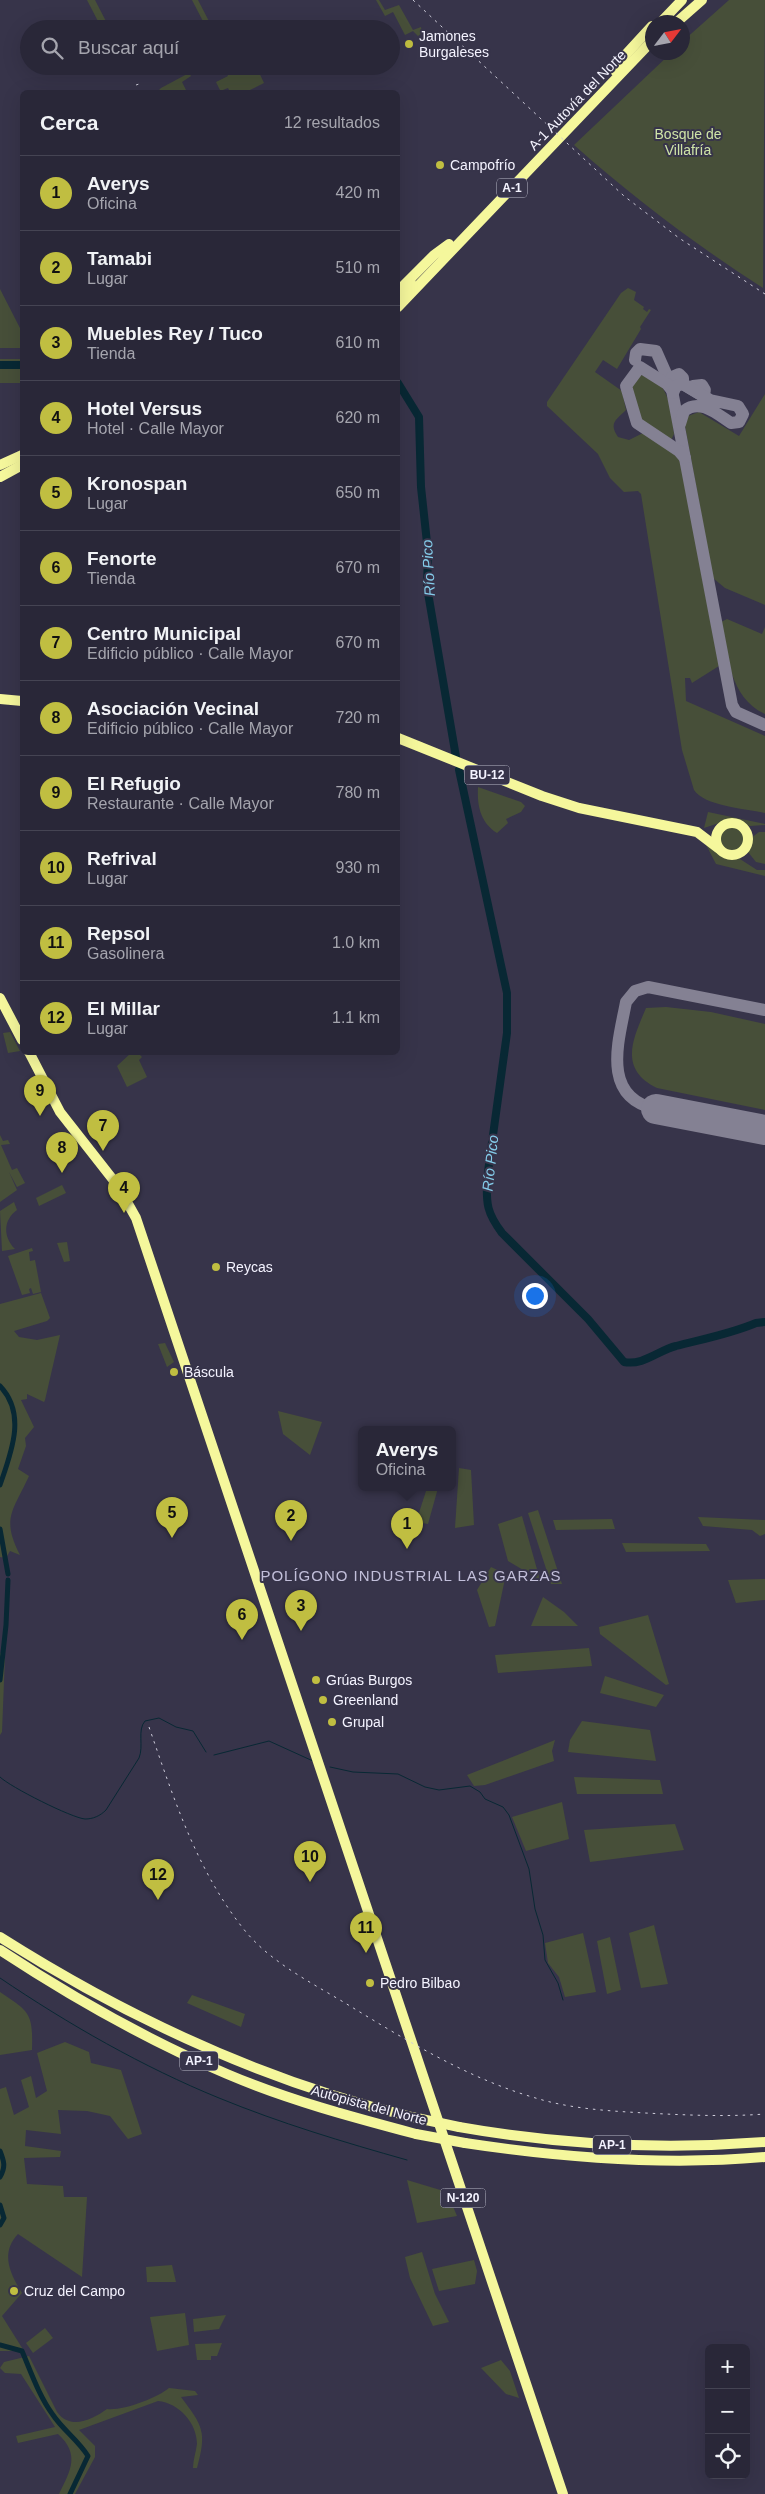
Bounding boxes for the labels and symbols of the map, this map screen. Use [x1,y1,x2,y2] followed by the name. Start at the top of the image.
[645,15,690,60] north arrow
[419,28,489,60] place label: Jamones Burgaleses
[403,38,415,50] marker: Jamones Burgaleses
[525,46,629,153] street label: A-1 Autovía del Norte
[655,126,722,158] park label: Bosque de Villafría
[450,157,516,173] place label: Campofrío
[434,159,446,171] marker: Campofrío
[497,178,527,198] road number: A-1
[418,539,438,597] water label: Río Pico
[464,766,510,784] road number: BU-12
[24,1075,56,1116] pin: 9
[87,1110,119,1151] pin: 7
[46,1132,78,1173] pin: 8
[479,1134,501,1192] water label: Río Pico
[108,1172,140,1213] pin: 4
[226,1259,273,1275] place label: Reycas
[210,1261,222,1273] marker: Reycas
[522,1283,548,1309] your location
[184,1364,234,1380] place label: Báscula
[168,1366,180,1378] marker: Báscula
[156,1497,188,1538] pin: 5
[275,1500,307,1541] pin: 2
[391,1508,423,1549] pin: 1
[260,1567,562,1584] district label: POLÍGONO INDUSTRIAL LAS GARZAS
[285,1590,317,1631] pin: 3
[226,1599,258,1640] pin: 6
[326,1672,412,1688] place label: Grúas Burgos
[310,1674,322,1686] marker: Grúas Burgos
[333,1692,398,1708] place label: Greenland
[317,1694,329,1706] marker: Greenland
[342,1714,384,1730] place label: Grupal
[326,1716,338,1728] marker: Grupal
[294,1841,326,1882] pin: 10
[142,1859,174,1900] pin: 12
[350,1912,382,1953] pin: 11
[380,1975,460,1991] place label: Pedro Bilbao
[364,1977,376,1989] marker: Pedro Bilbao
[180,2052,218,2070] road number: AP-1
[309,2082,429,2128] street label: Autopista del Norte
[593,2136,631,2154] road number: AP-1
[440,2188,486,2208] road number: N-120
[24,2283,125,2299] place label: Cruz del Campo
[8,2285,20,2297] marker: Cruz del Campo

